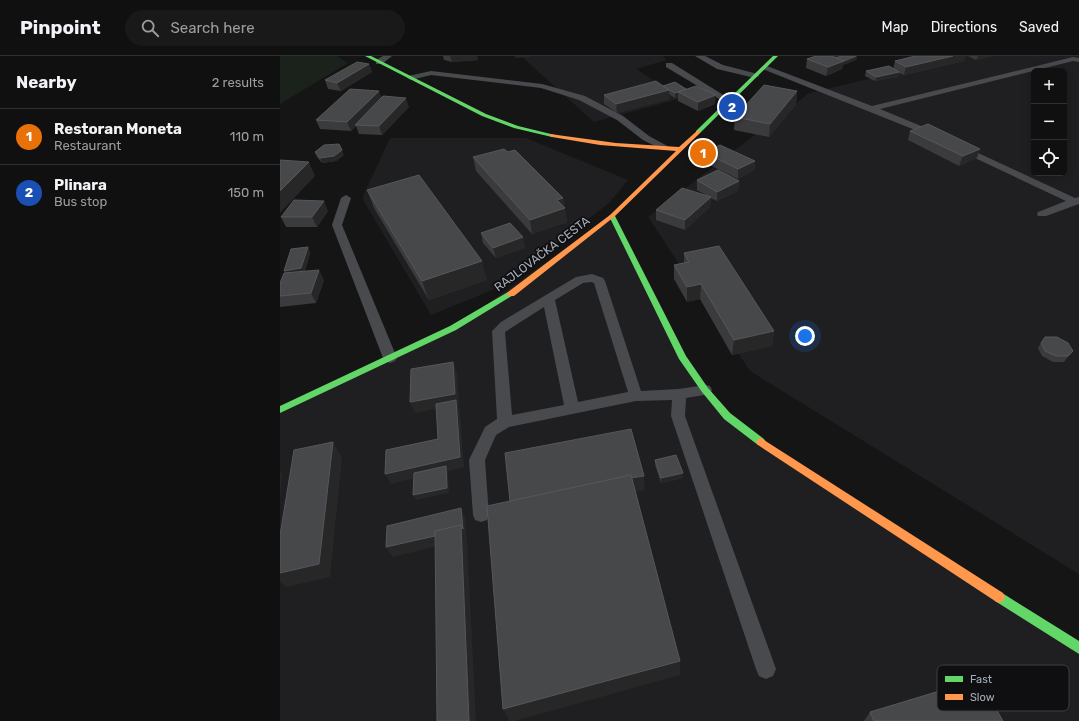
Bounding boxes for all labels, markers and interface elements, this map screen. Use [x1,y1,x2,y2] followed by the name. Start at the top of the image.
[125,10,405,46] search box
[20,16,101,39] text: Pinpoint
[139,17,161,39] icon: search
[171,19,255,37] text: Search here
[882,19,909,36] text: Map
[931,19,997,36] text: Directions
[1019,19,1059,36] text: Saved
[1031,68,1067,176] map controls
[1031,68,1067,104] button: +
[16,72,77,92] text: Nearby
[212,75,264,90] text: 2 results
[719,92,745,122] pin: 2
[1031,104,1067,140] button: −
[54,120,182,138] text: Restoran Moneta
[26,129,32,144] text: 1
[230,129,264,144] text: 110 m
[54,138,121,153] text: Restaurant
[690,138,716,168] pin: 1
[1031,140,1067,176] button: locate
[54,176,107,194] text: Plinara
[25,185,33,200] text: 2
[228,185,264,200] text: 150 m
[54,194,107,209] text: Bus stop
[492,214,592,294] street label: RAJLOVAČKA CESTA
[795,326,815,346] your location
[937,665,1069,711] legend
[970,673,993,686] text: Fast
[970,691,995,704] text: Slow

